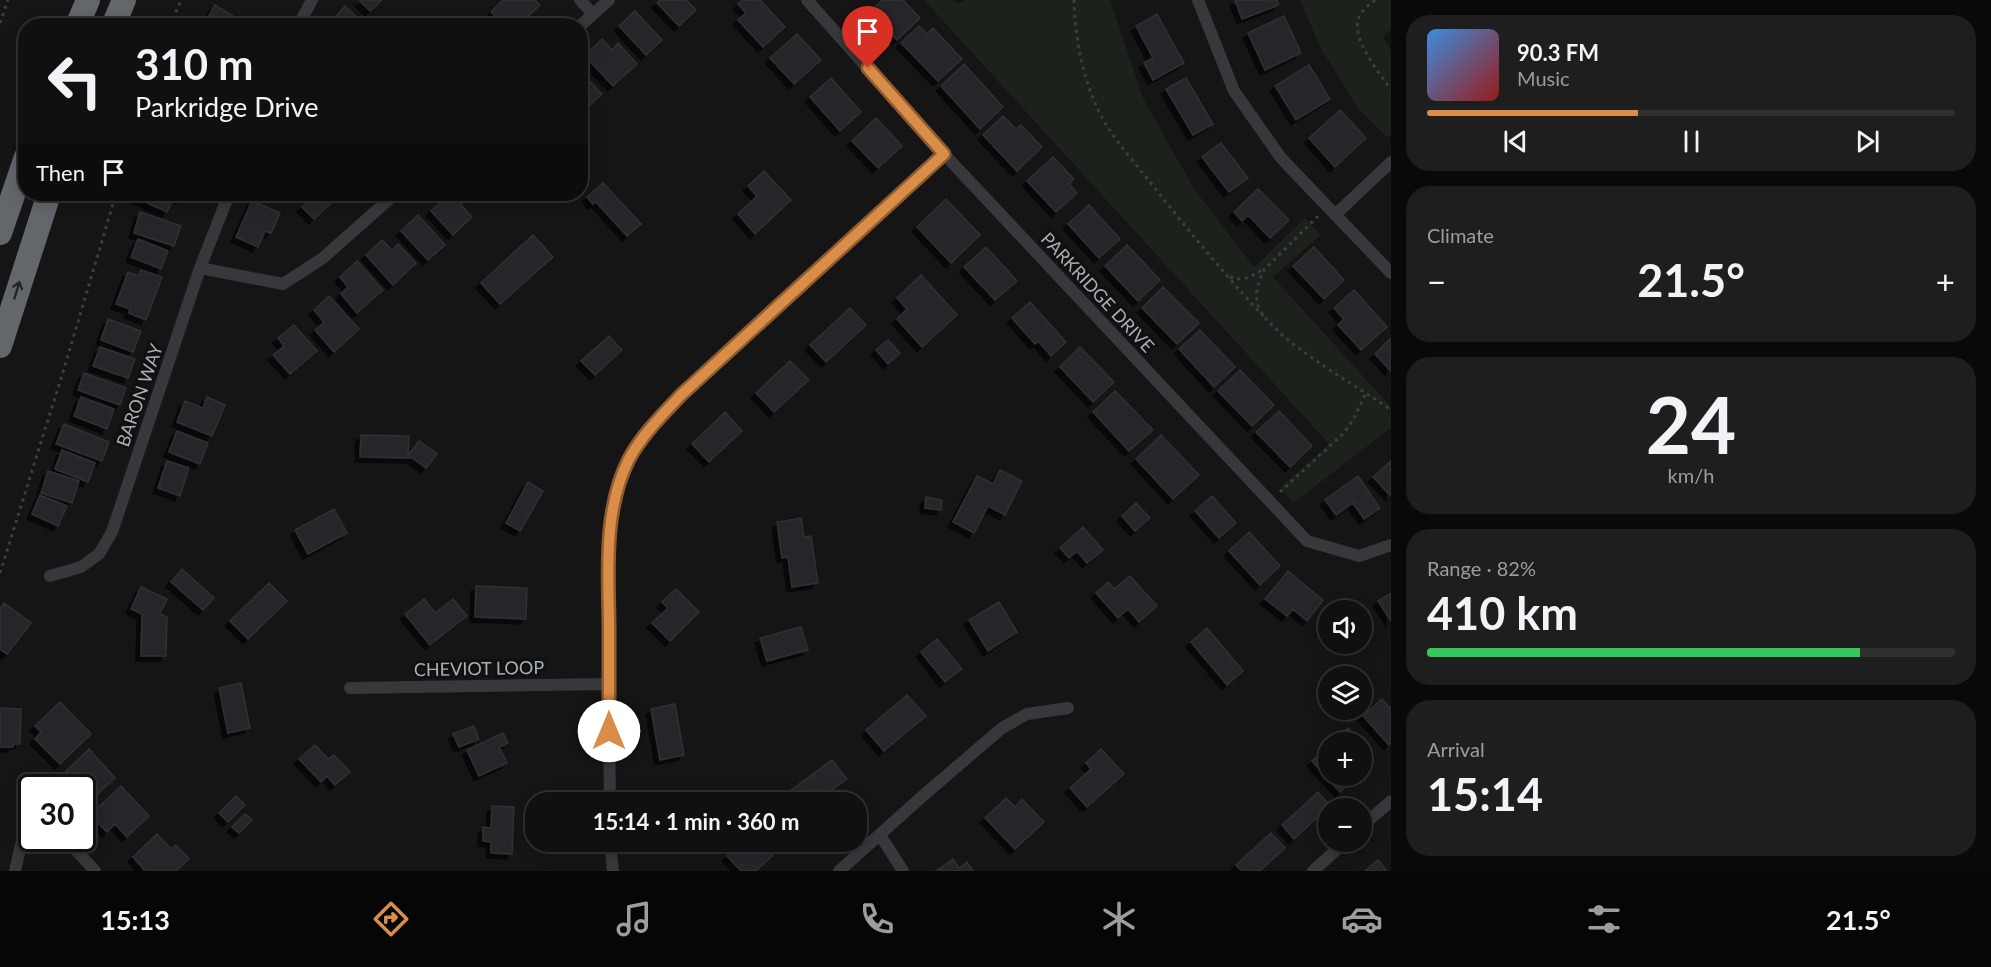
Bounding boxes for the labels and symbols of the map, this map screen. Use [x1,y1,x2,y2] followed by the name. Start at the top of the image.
[842,6,893,68] pin
[1037,227,1159,357] street label: PARKRIDGE DRIVE
[12,281,23,300] one-way arrow
[111,340,167,449] street label: BARON WAY
[414,656,544,680] street label: CHEVIOT LOOP
[577,699,641,763] position arrow
[18,774,96,852] speed limit sign: 30

